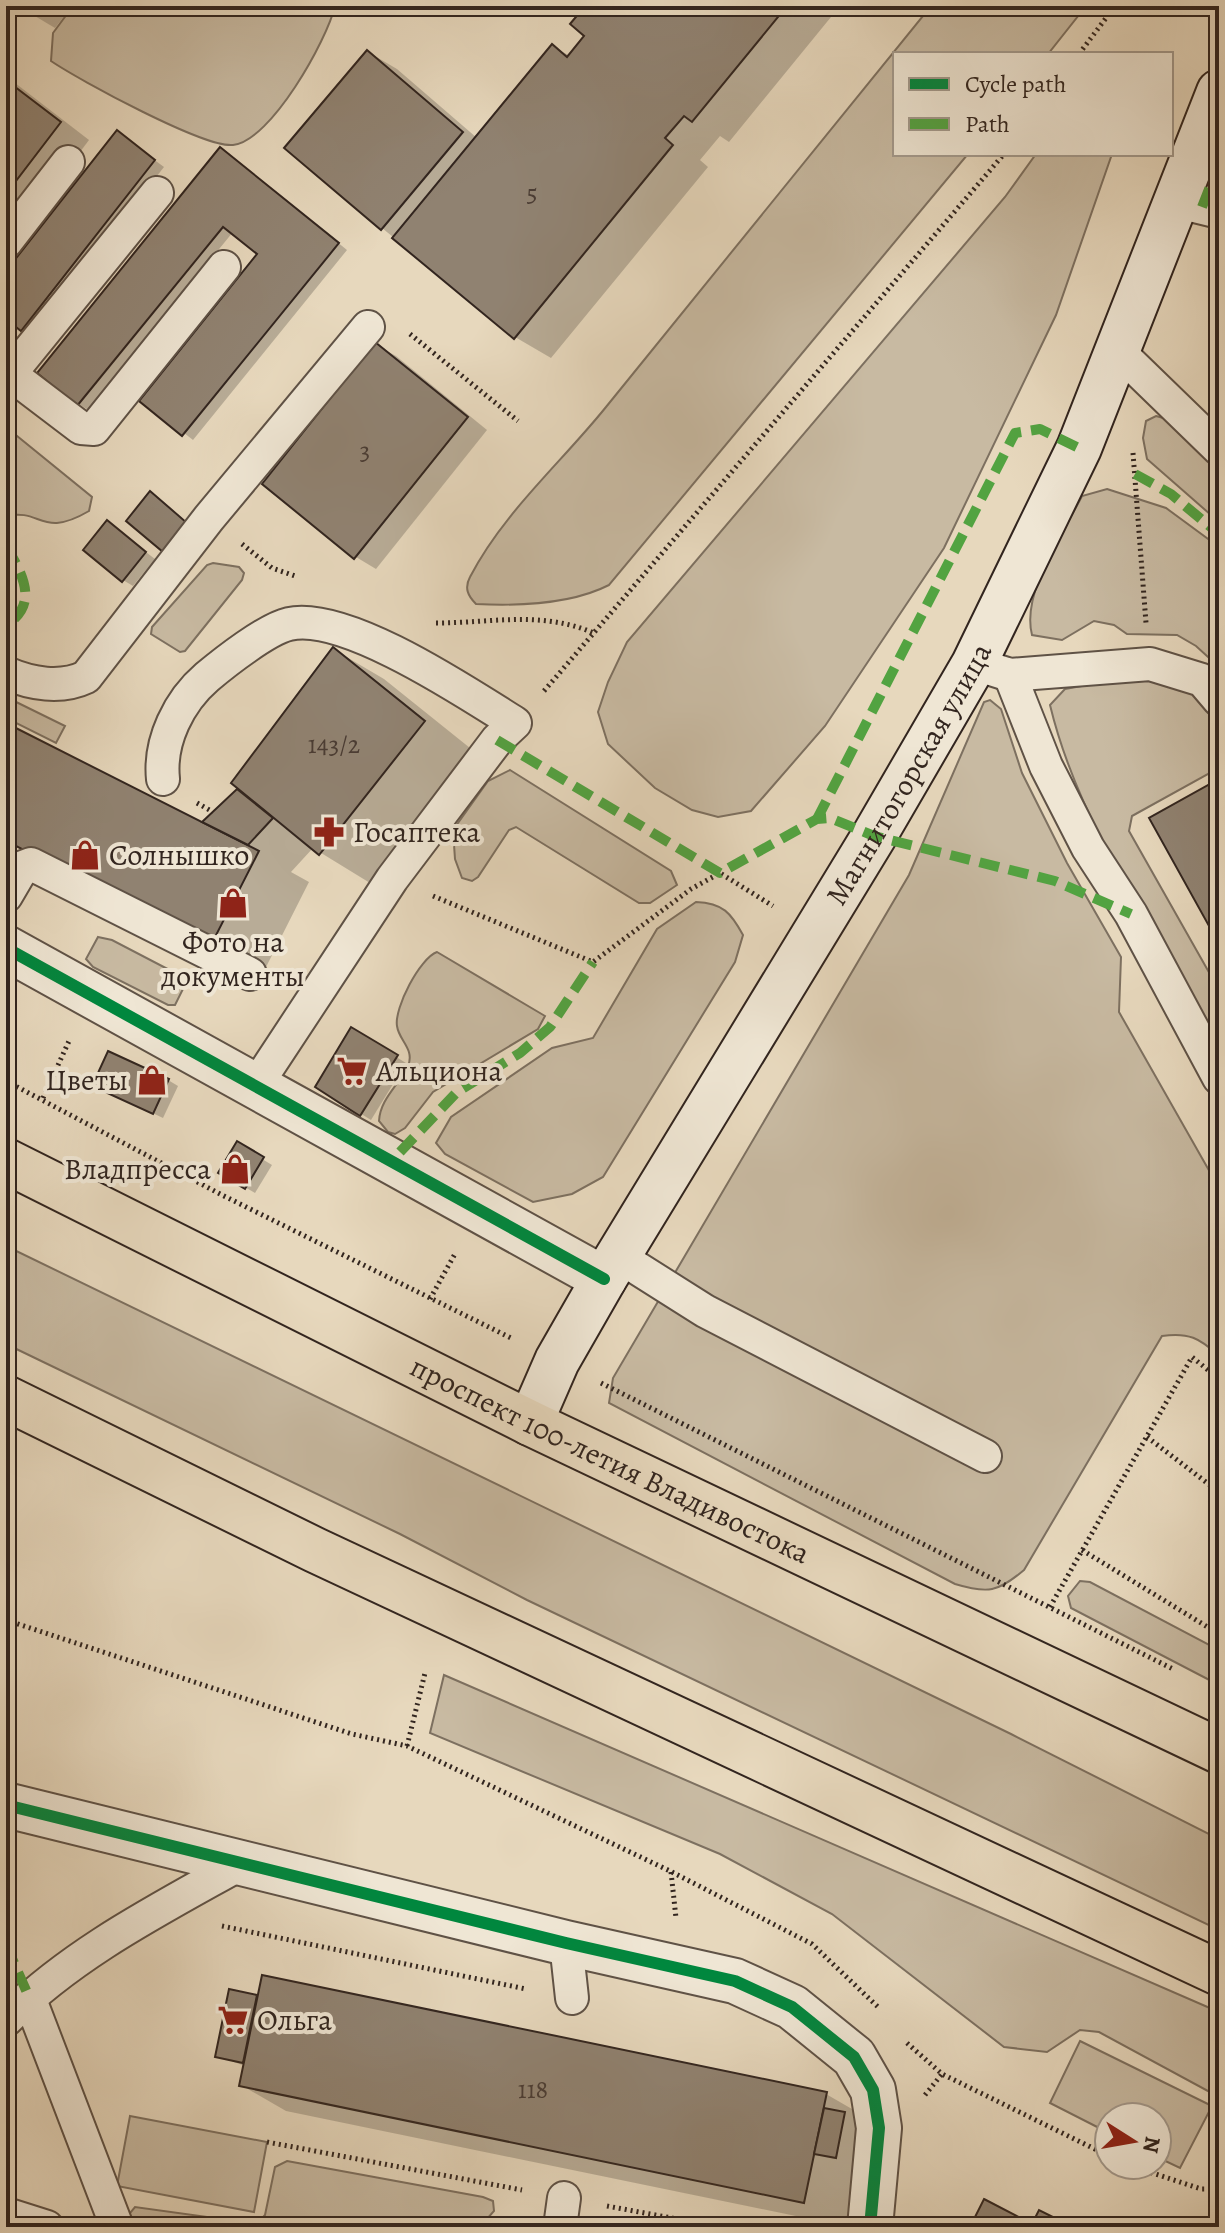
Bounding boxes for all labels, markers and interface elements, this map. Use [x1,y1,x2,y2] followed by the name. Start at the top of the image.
[893,52,1173,156] legend
[965,68,1066,100] text: Cycle path
[965,108,1010,140] text: Path
[526,175,538,210] house number: 5
[360,433,370,468] house number: 3
[817,636,1001,913] street label: Магнитогорская улица
[308,727,360,762] house number: 143/2
[353,812,480,852] place label: Госаптека
[312,815,346,849] pharmacy icon: Госаптека
[109,835,249,875] place label: Солнышко
[68,838,102,872] shop icon: Солнышко
[216,886,250,920] shop icon: Фото на документы
[160,922,305,996] place label: Фото на документы
[375,1051,502,1091] place label: Альциона
[335,1054,369,1088] supermarket icon: Альциона
[45,1060,128,1100] place label: Цветы
[135,1063,169,1097] shop icon: Цветы
[64,1149,211,1189] place label: Владпресса
[218,1152,252,1186] shop icon: Владпресса
[404,1346,817,1573] street label: проспект 100-летия Владивостока
[257,2000,332,2040] place label: Ольга
[216,2003,250,2037] supermarket icon: Ольга
[518,2072,548,2107] house number: 118
[1093,2101,1173,2181] north arrow
[1135,2134,1168,2155] text: N

